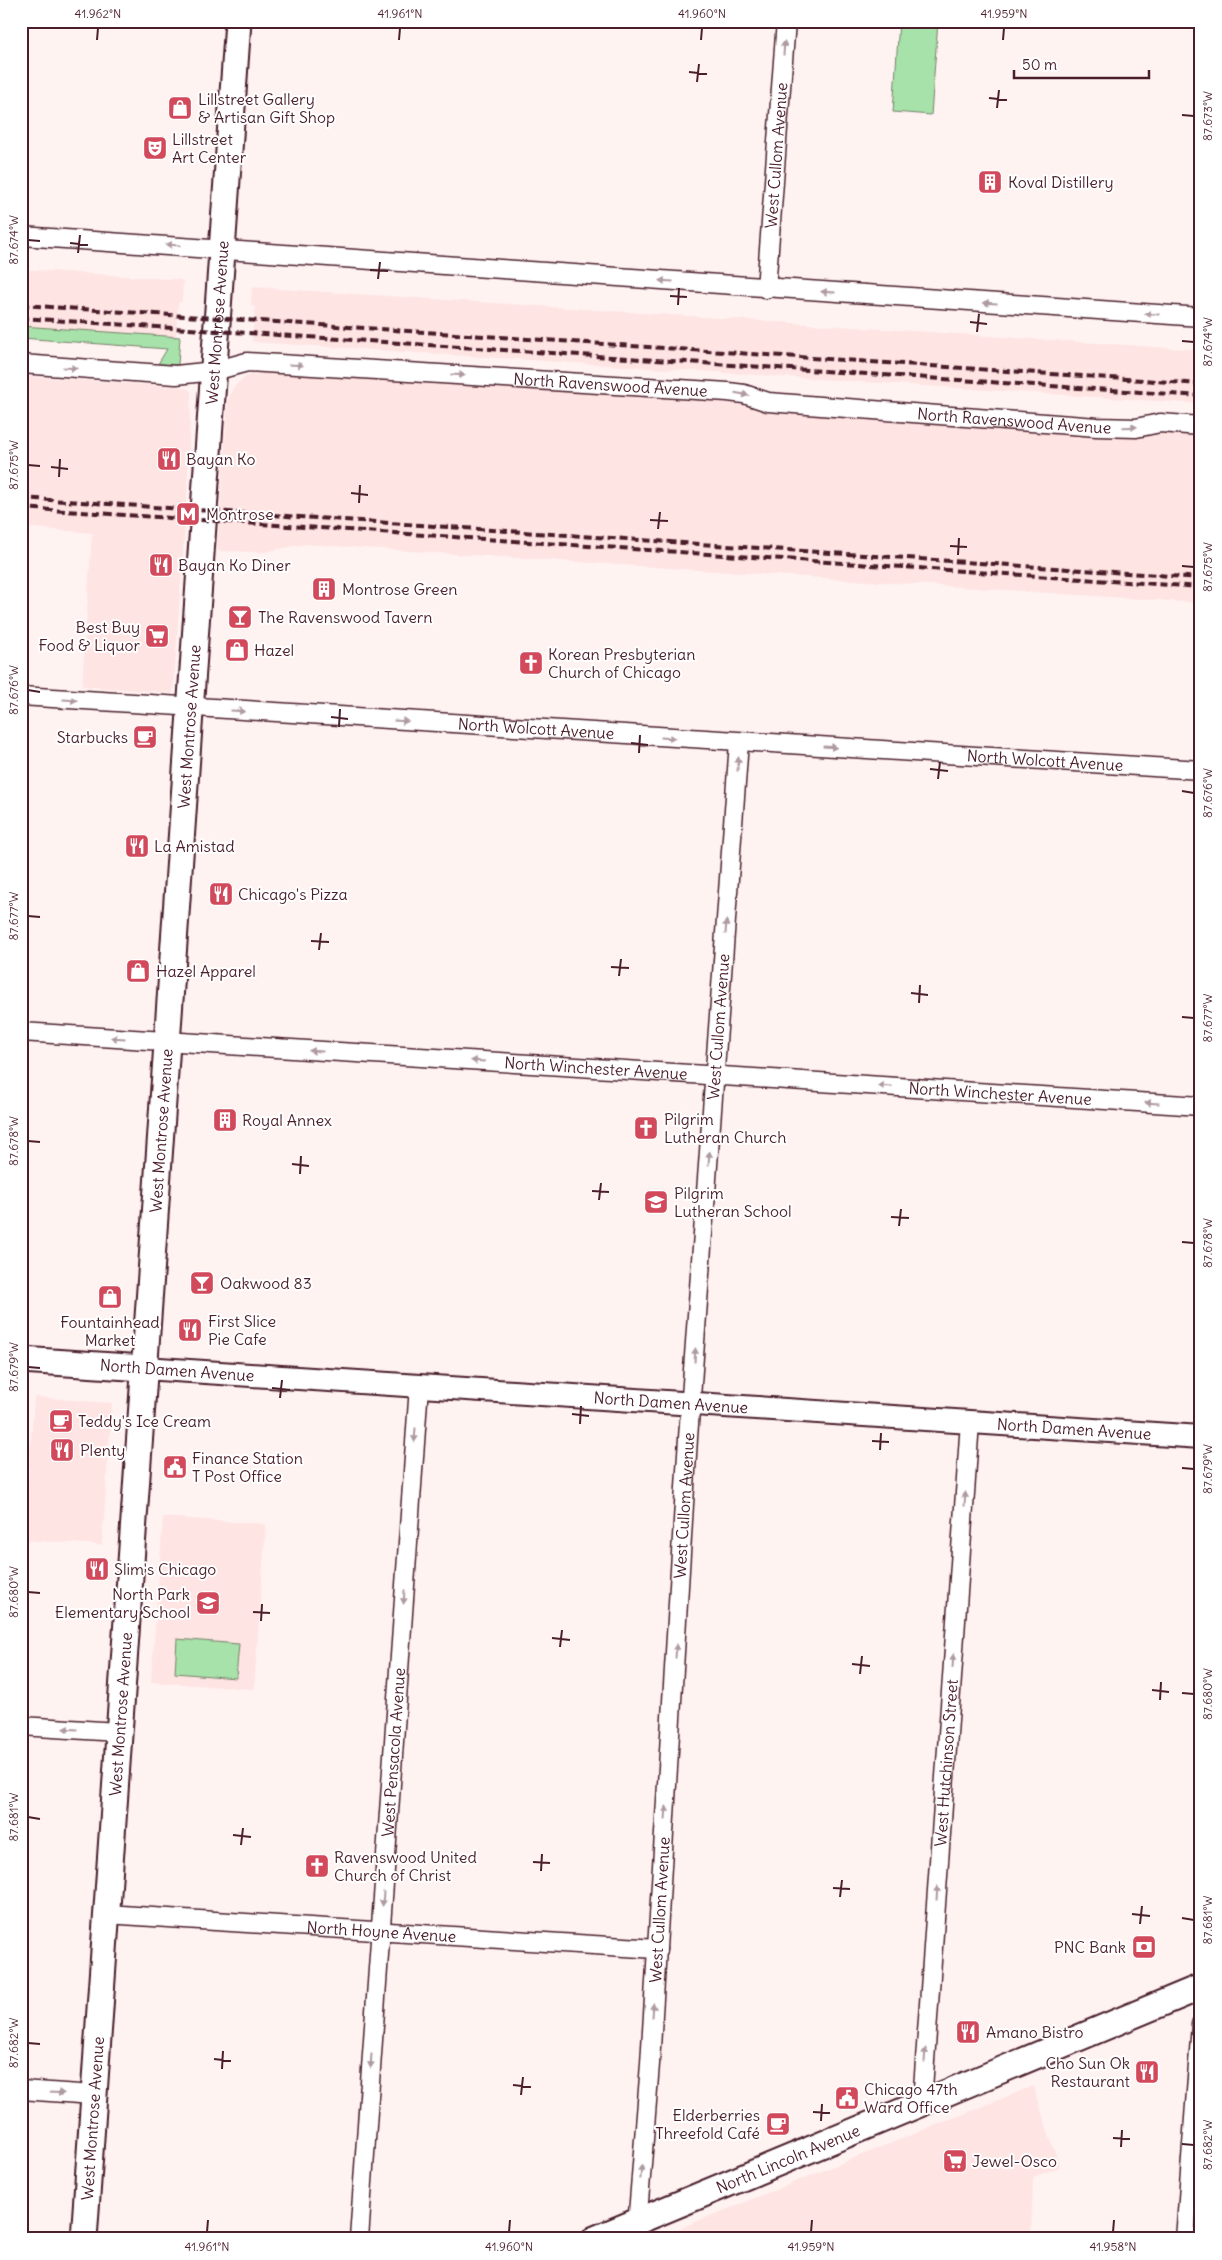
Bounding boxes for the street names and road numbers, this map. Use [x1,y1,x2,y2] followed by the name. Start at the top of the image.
[761,82,791,229] street label: West Cullom Avenue
[201,240,233,405] street label: West Montrose Avenue
[513,369,708,401] street label: North Ravenswood Avenue
[916,403,1111,437] street label: North Ravenswood Avenue
[173,644,205,809] street label: West Montrose Avenue
[457,713,615,743] street label: North Wolcott Avenue
[966,745,1124,775] street label: North Wolcott Avenue
[703,953,733,1101] street label: West Cullom Avenue
[145,1048,177,1213] street label: West Montrose Avenue
[504,1052,688,1084] street label: North Winchester Avenue
[908,1078,1092,1109] street label: North Winchester Avenue
[99,1355,255,1385] street label: North Damen Avenue
[593,1387,749,1417] street label: North Damen Avenue
[996,1414,1152,1444] street label: North Damen Avenue
[669,1432,698,1579] street label: West Cullom Avenue
[105,1632,136,1797] street label: West Montrose Avenue
[377,1667,409,1837] street label: West Pensacola Avenue
[930,1678,962,1847] street label: West Hutchinson Street
[645,1836,674,1984] street label: West Cullom Avenue
[306,1917,457,1946] street label: North Hoyne Avenue
[77,2036,108,2201] street label: West Montrose Avenue
[713,2120,863,2198] street label: North Lincoln Avenue

